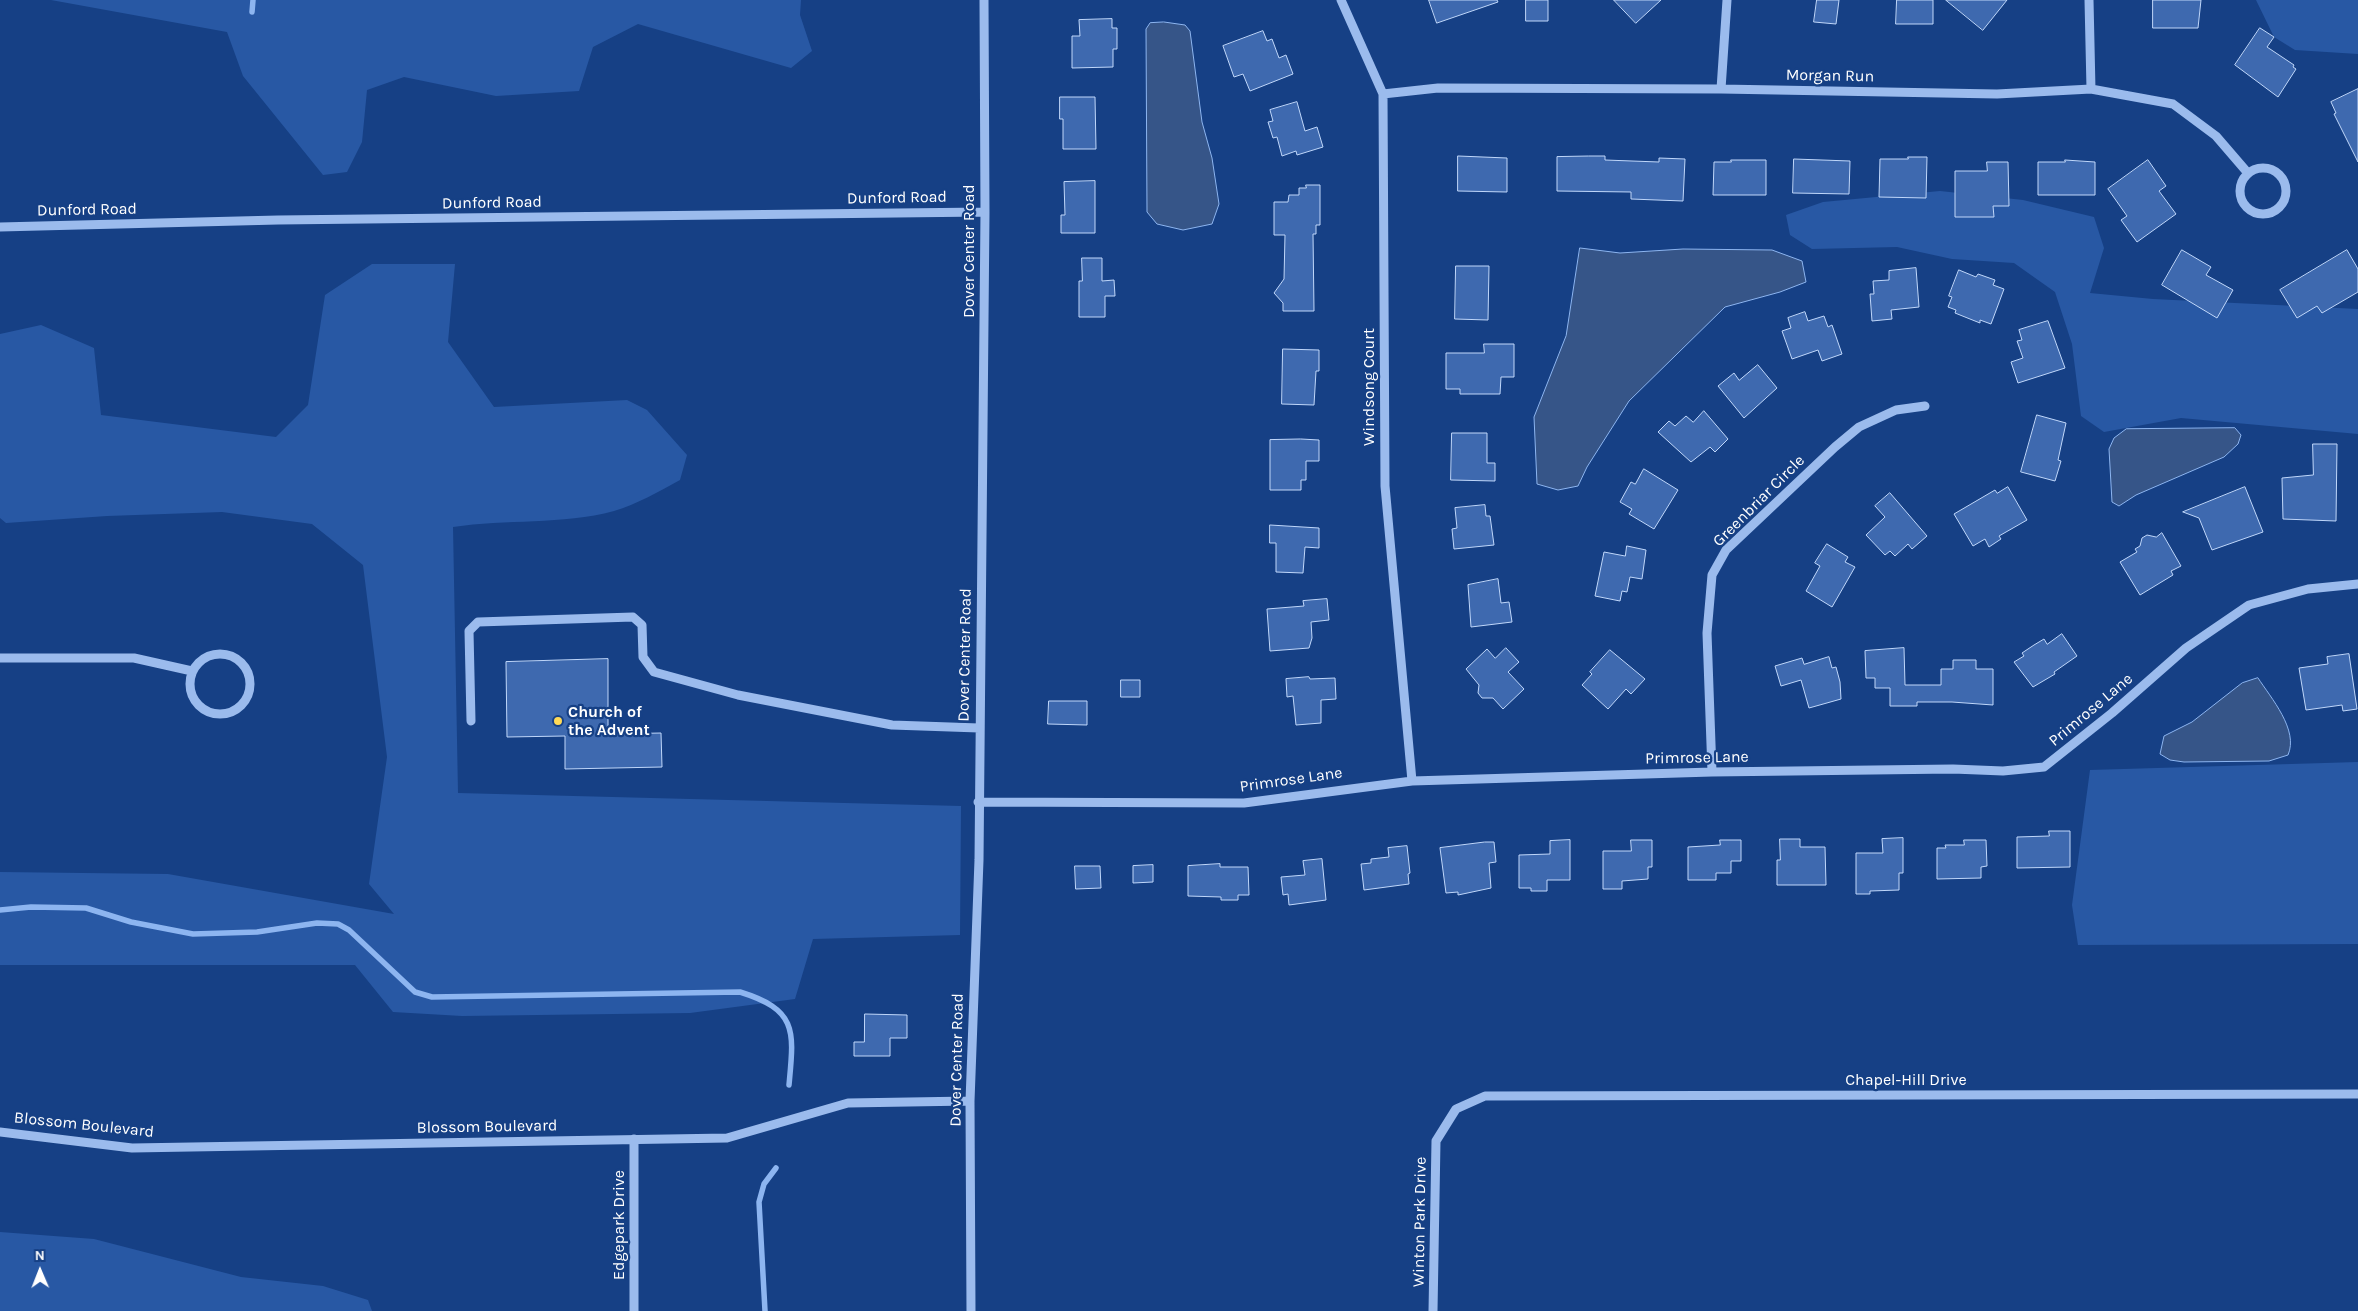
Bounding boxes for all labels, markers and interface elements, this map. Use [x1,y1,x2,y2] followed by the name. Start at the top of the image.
[1786,66,1874,86] street label: Morgan Run
[959,184,979,318] street label: Dover Center Road
[847,188,947,208] street label: Dunford Road
[442,193,542,213] street label: Dunford Road
[37,200,137,220] street label: Dunford Road
[1359,328,1379,446] street label: Windsong Court
[1709,451,1809,551] street label: Greenbriar Circle
[954,588,976,722] street label: Dover Center Road
[2045,669,2137,751] street label: Primrose Lane
[568,702,650,740] place label: Church of the Advent
[552,715,564,727] marker: Church of the Advent
[1645,747,1749,769] street label: Primrose Lane
[1238,763,1344,797] street label: Primrose Lane
[946,993,968,1127] street label: Dover Center Road
[1845,1070,1967,1090] street label: Chapel-Hill Drive
[13,1108,155,1142] street label: Blossom Boulevard
[417,1116,557,1138] street label: Blossom Boulevard
[1409,1157,1431,1287] street label: Winton Park Drive
[609,1170,629,1280] street label: Edgepark Drive
[15,1246,65,1296] north arrow
[35,1247,45,1264] text: N

